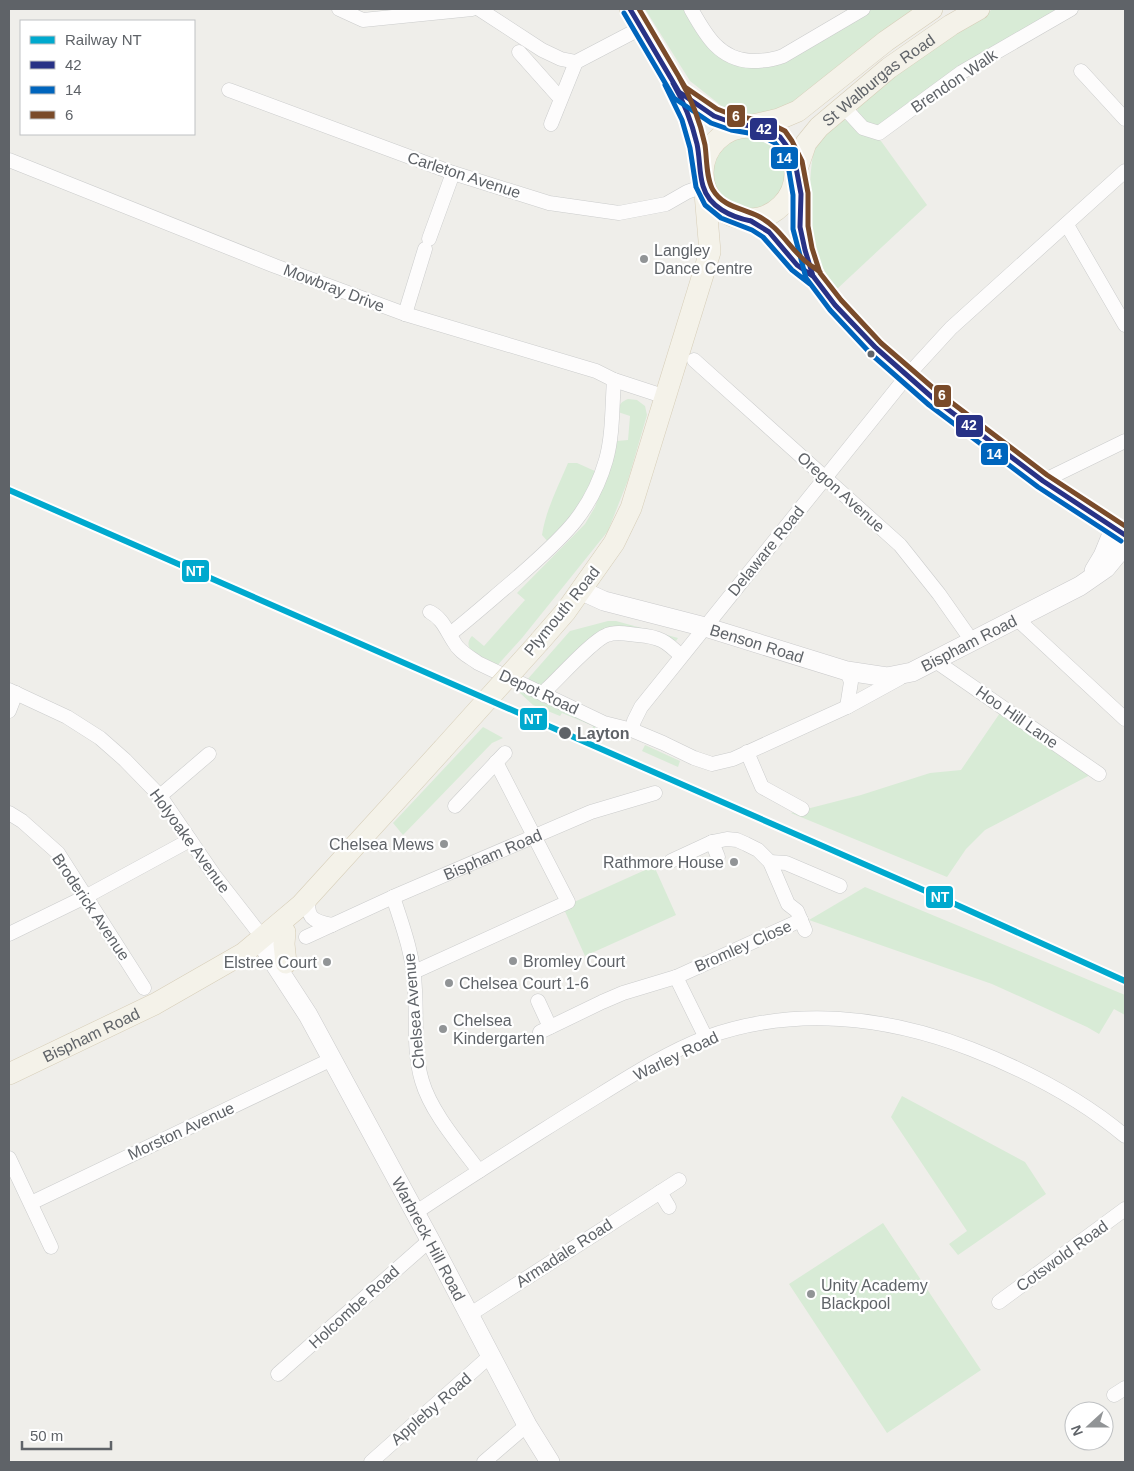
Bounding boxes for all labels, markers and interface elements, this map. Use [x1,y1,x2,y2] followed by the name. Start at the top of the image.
[20,20,195,135] legend
[65,31,142,48] text: Railway NT
[819,31,938,129] street label: St Walburgas Road
[908,45,1001,116] street label: Brendon Walk
[65,56,82,73] text: 42
[65,81,82,98] text: 14
[726,104,746,128] line badge: 6
[65,106,73,123] text: 6
[732,108,740,124] text: 6
[749,117,778,141] line badge: 42
[756,121,772,137] text: 42
[770,146,799,170] line badge: 14
[405,149,523,201] street label: Carleton Avenue
[776,150,792,166] text: 14
[654,242,753,277] place label: Langley Dance Centre
[638,253,650,265] marker: Langley Dance Centre
[281,261,387,315] street label: Mowbray Drive
[866,349,876,359] unlabelled marker
[933,384,952,408] line badge: 6
[938,387,946,403] text: 6
[955,414,984,438] line badge: 42
[961,417,977,433] text: 42
[980,442,1009,466] line badge: 14
[986,446,1002,462] text: 14
[794,449,888,535] street label: Oregon Avenue
[725,503,807,599] street label: Delaware Road
[181,559,210,583] line badge: NT
[186,563,205,579] text: NT
[521,563,603,659] street label: Plymouth Road
[918,611,1019,674] street label: Bispham Road
[708,621,806,666] street label: Benson Road
[497,666,581,718] street label: Depot Road
[973,682,1061,752] street label: Hoo Hill Lane
[519,707,548,731] line badge: NT
[524,711,543,727] text: NT
[557,725,573,741] marker: Layton
[577,725,629,742] place label: Layton
[147,786,233,896] street label: Holyoake Avenue
[441,826,544,883] street label: Bispham Road
[329,836,434,853] place label: Chelsea Mews
[438,838,450,850] marker: Chelsea Mews
[49,850,133,964] street label: Broderick Avenue
[603,854,724,871] place label: Rathmore House
[728,856,740,868] marker: Rathmore House
[925,885,954,909] line badge: NT
[931,889,950,905] text: NT
[692,917,794,975] street label: Bromley Close
[400,952,428,1070] street label: Chelsea Avenue
[523,953,626,970] place label: Bromley Court
[224,954,318,971] place label: Elstree Court
[507,955,519,967] marker: Bromley Court
[321,956,333,968] marker: Elstree Court
[459,975,589,992] place label: Chelsea Court 1-6
[443,977,455,989] marker: Chelsea Court 1-6
[40,1004,142,1065] street label: Bispham Road
[453,1012,545,1047] place label: Chelsea Kindergarten
[437,1023,449,1035] marker: Chelsea Kindergarten
[631,1028,721,1084] street label: Warley Road
[125,1099,237,1163] street label: Morston Avenue
[389,1174,469,1303] street label: Warbreck Hill Road
[513,1216,615,1290] street label: Armadale Road
[1013,1217,1111,1295] street label: Cotswold Road
[306,1262,402,1352] street label: Holcombe Road
[821,1277,928,1312] place label: Unity Academy Blackpool
[805,1288,817,1300] marker: Unity Academy Blackpool
[387,1370,475,1448] street label: Appleby Road
[1064,1401,1114,1451] north arrow
[22,1418,111,1450] scale bar
[1068,1423,1086,1438] text: N
[30,1427,63,1444] text: 50 m

